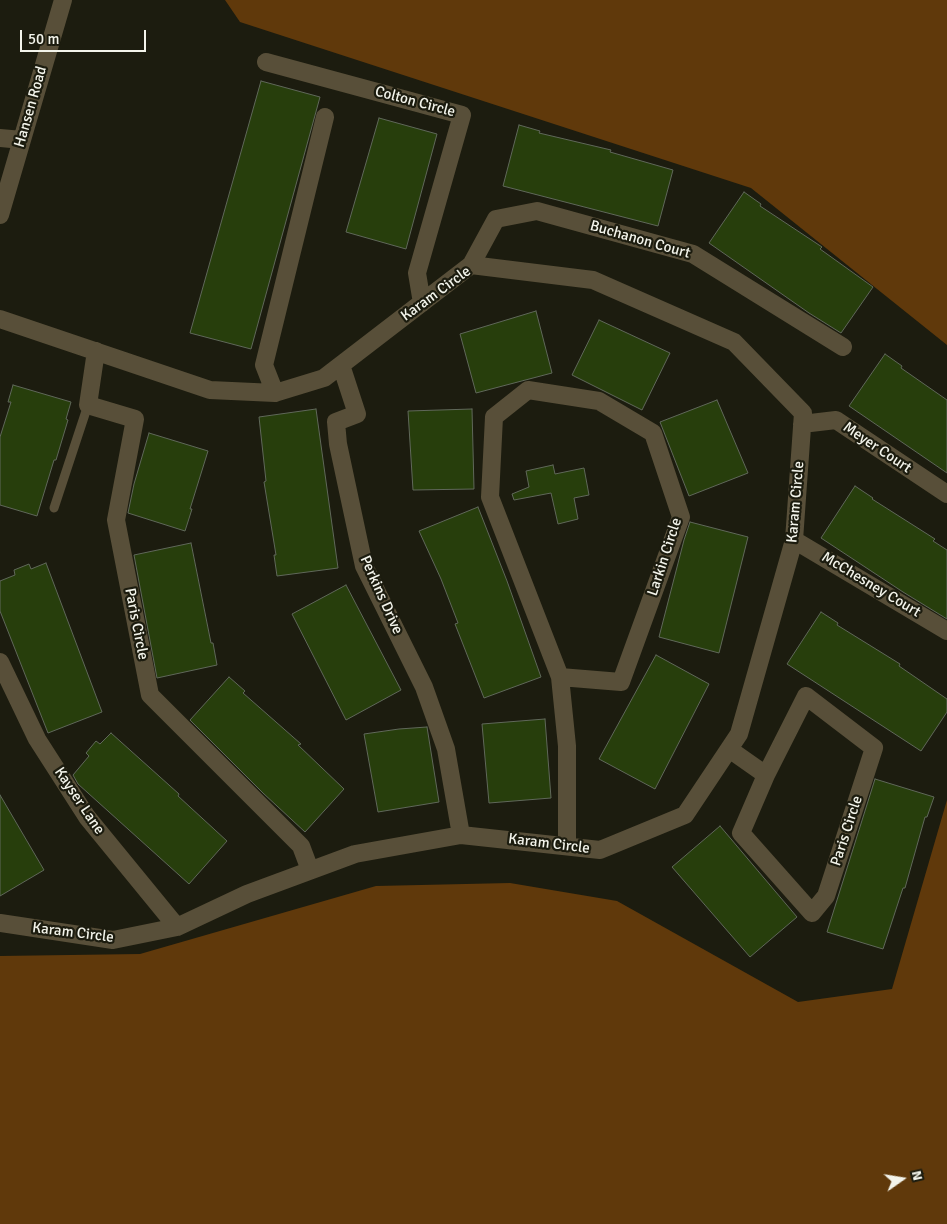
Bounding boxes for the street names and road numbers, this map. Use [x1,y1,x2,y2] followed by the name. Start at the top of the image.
[11,64,51,150] street label: Hansen Road
[373,83,457,121] street label: Colton Circle
[588,217,692,263] street label: Buchanon Court
[398,263,474,325] street label: Karam Circle
[839,419,915,477] street label: Meyer Court
[783,460,809,544] street label: Karam Circle
[644,516,686,598] street label: Larkin Circle
[818,548,924,622] street label: McChesney Court
[356,553,406,637] street label: Perkins Drive
[120,587,152,661] street label: Paris Circle
[50,764,108,838] street label: Kayser Lane
[827,794,867,868] street label: Paris Circle
[507,830,591,858] street label: Karam Circle
[31,919,115,947] street label: Karam Circle

